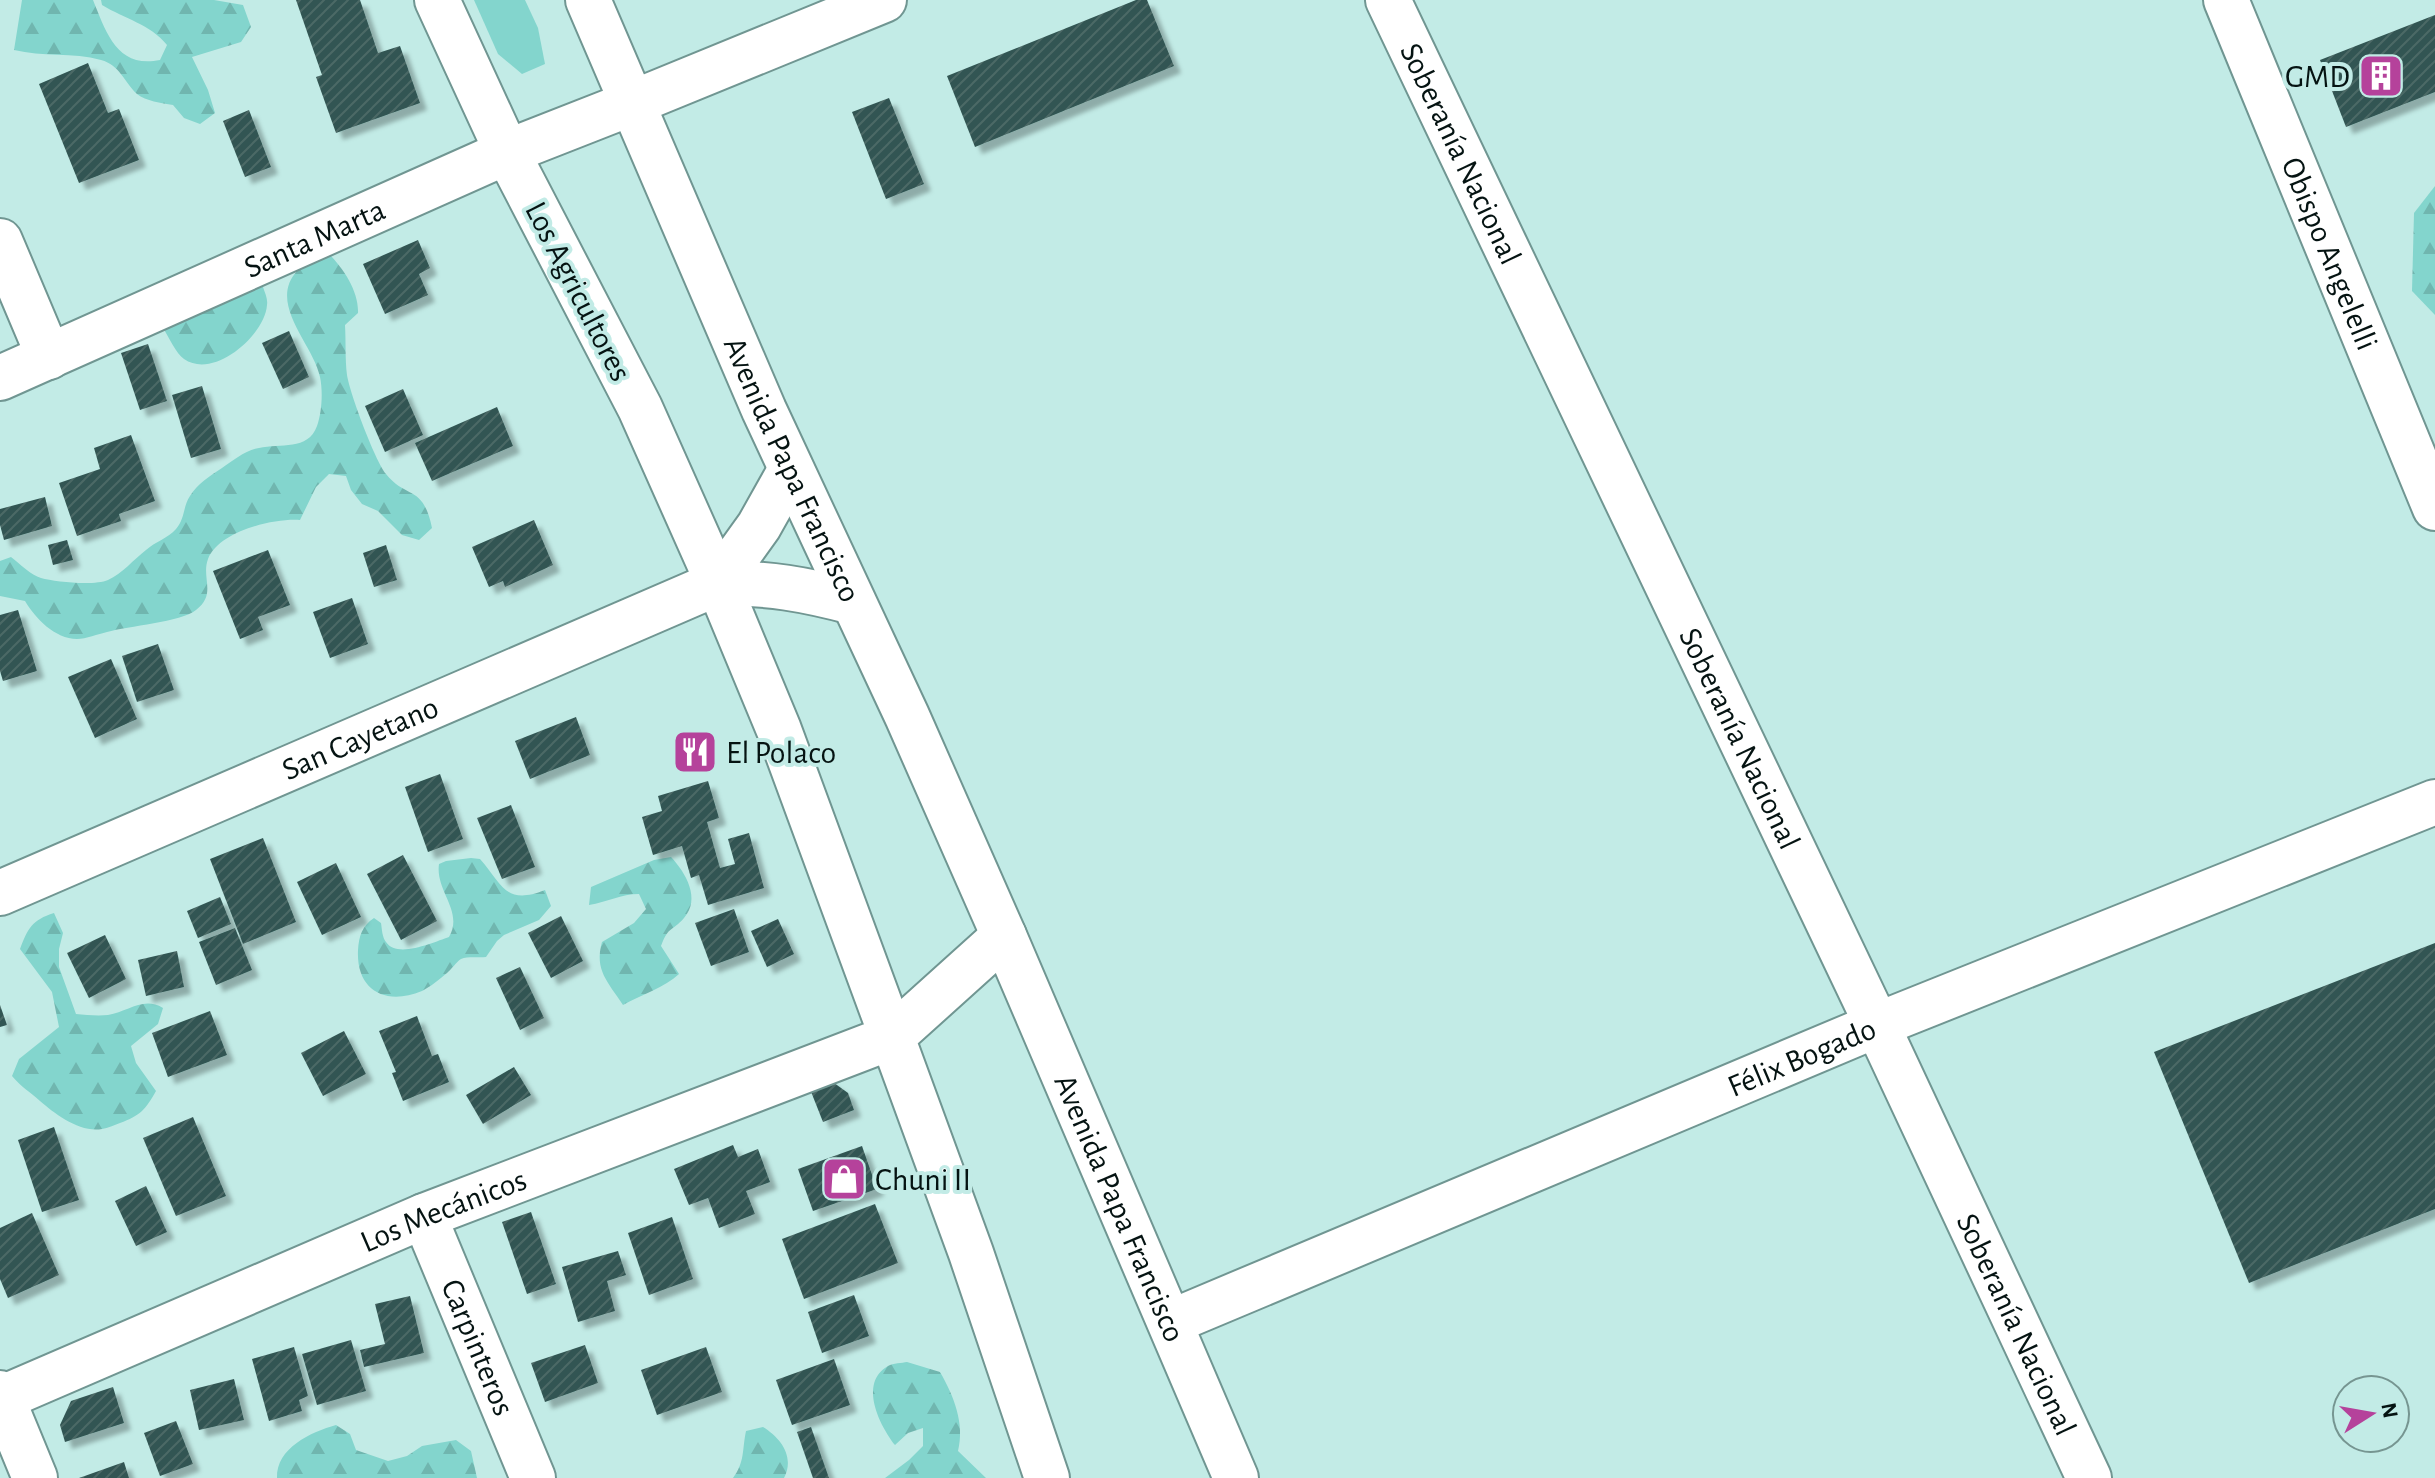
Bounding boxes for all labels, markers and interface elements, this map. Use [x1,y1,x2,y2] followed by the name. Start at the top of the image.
[1394,38,1527,269] street label: Soberanía Nacional
[2357,52,2405,100] building icon: GMD
[2285,61,2350,93] place label: GMD
[2276,153,2383,355] street label: Obispo Angelelli
[239,194,390,284] street label: Santa Marta
[519,197,637,386] street label: Los Agricultores
[718,333,866,607] street label: Avenida Papa Francisco
[1673,623,1806,854] street label: Soberanía Nacional
[277,691,443,786] street label: San Cayetano
[671,728,719,776] restaurant icon: El Polaco
[726,737,836,769] place label: El Polaco
[1723,1012,1881,1103] street label: Félix Bogado
[1048,1070,1191,1347] street label: Avenida Papa Francisco
[820,1155,868,1203] shop icon: Chuni II
[356,1163,531,1258] street label: Los Mecánicos
[875,1164,971,1196] place label: Chuni II
[1951,1209,2082,1441] street label: Soberanía Nacional
[435,1275,520,1420] street label: Carpinteros
[2331,1374,2411,1454] north arrow
[2377,1401,2402,1420] text: N

